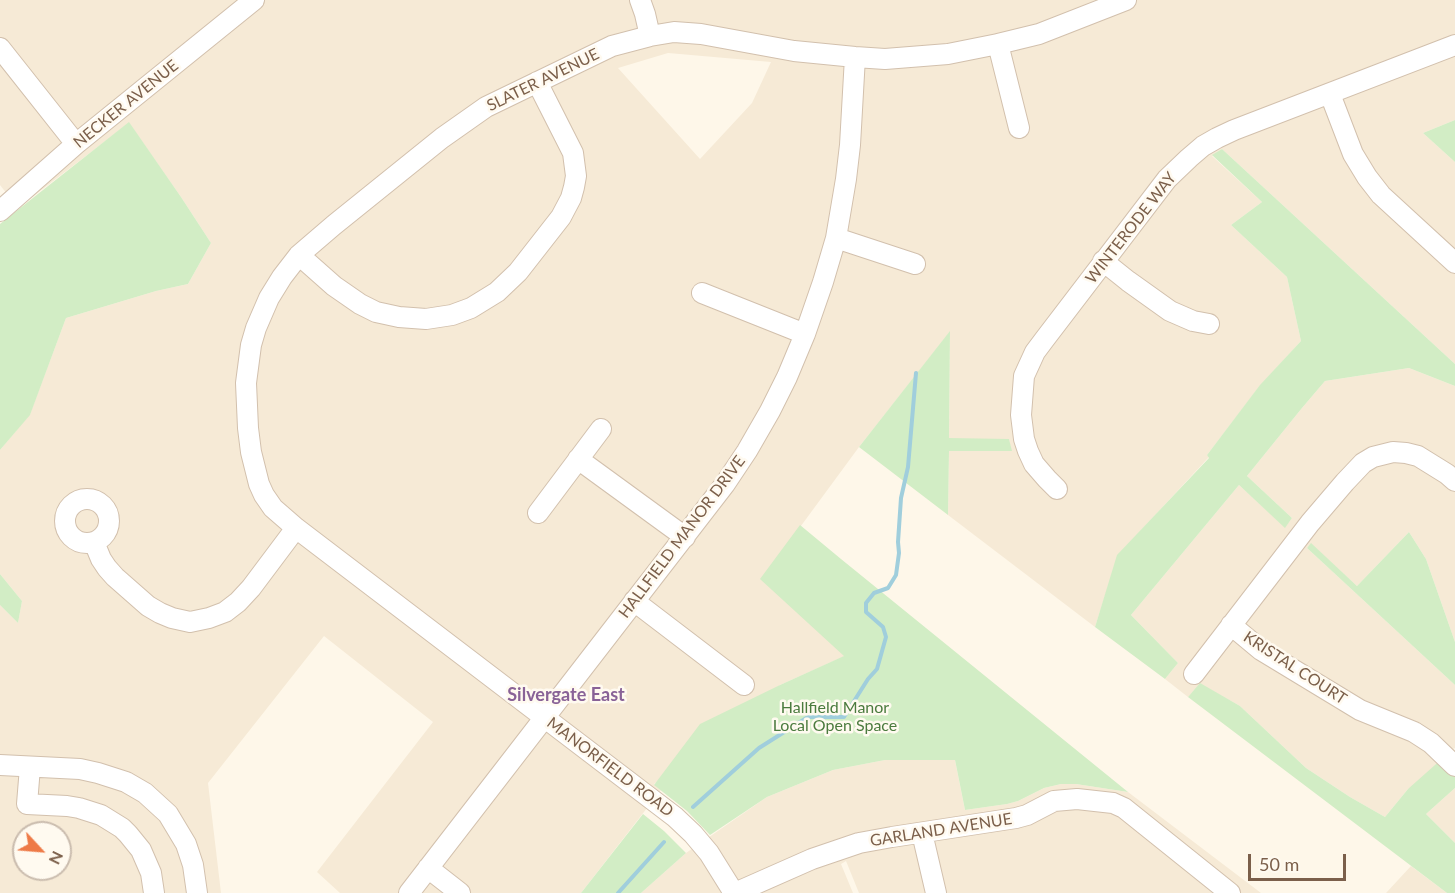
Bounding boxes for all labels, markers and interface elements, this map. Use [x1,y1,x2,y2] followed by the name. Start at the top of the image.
[484,44,602,116] street label: SLATER AVENUE
[70,56,182,152] street label: NECKER AVENUE
[1082,169,1180,287] street label: WINTERODE WAY
[615,452,749,622] street label: HALLFIELD MANOR DRIVE
[1240,627,1350,709] street label: KRISTAL COURT
[507,684,625,706] district label: Silvergate East
[773,698,897,736] park label: Hallfield Manor Local Open Space
[543,713,677,821] street label: MANORFIELD ROAD
[869,809,1013,851] street label: GARLAND AVENUE
[12,821,72,881] north arrow
[1251,842,1348,880] scale bar
[46,849,68,868] text: N
[1259,853,1299,875] text: 50 m

